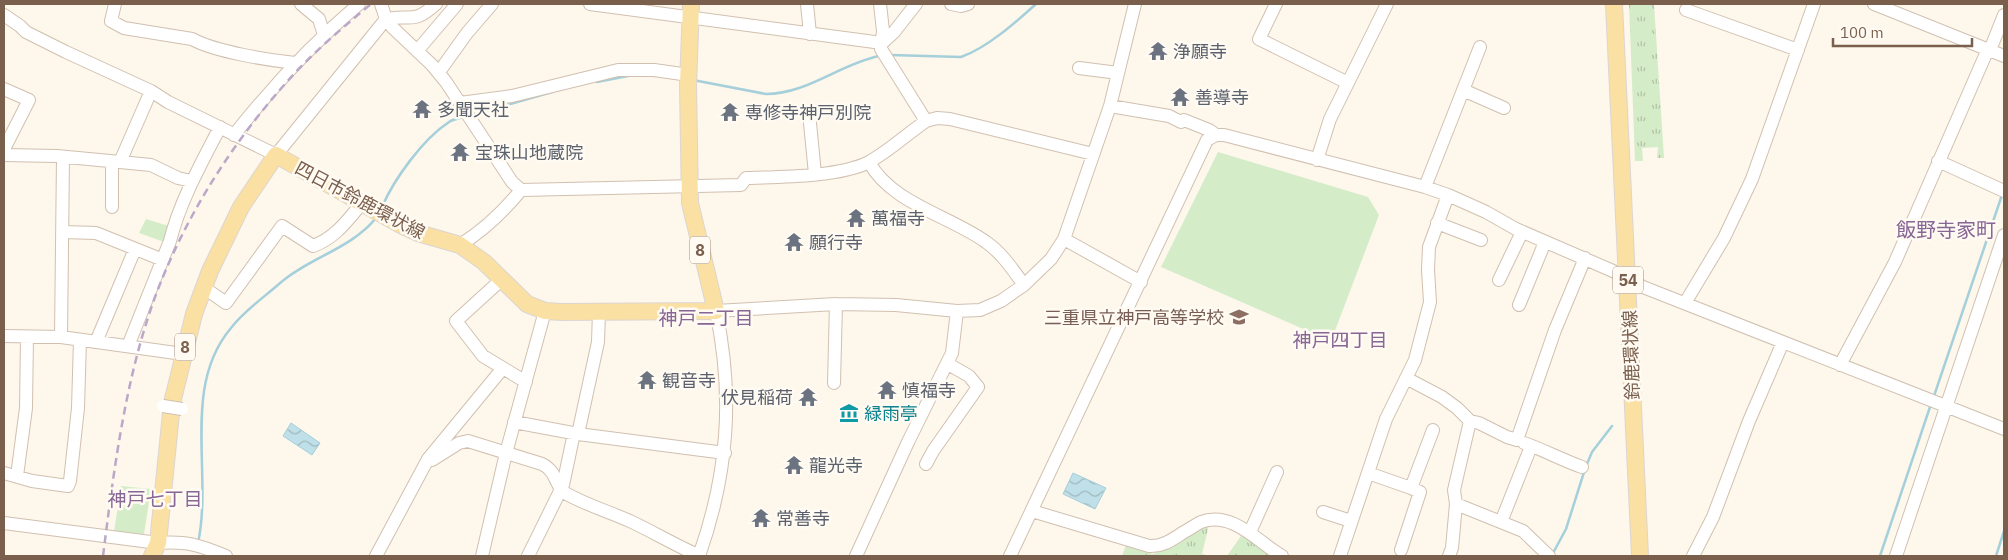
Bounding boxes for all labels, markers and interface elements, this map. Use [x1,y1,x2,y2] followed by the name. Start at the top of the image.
[1833,15,1972,47] scale bar
[1840,23,1884,42] text: 100 m
[1147,40,1169,62] temple icon: 浄願寺
[1173,40,1227,63] place label: 浄願寺
[1169,86,1191,108] temple icon: 善導寺
[1195,86,1249,109] place label: 善導寺
[411,98,433,120] temple icon: 多聞天社
[437,98,509,121] place label: 多聞天社
[719,101,741,123] temple icon: 専修寺神戸別院
[745,101,871,124] place label: 専修寺神戸別院
[449,141,471,163] temple icon: 宝珠山地蔵院
[475,141,583,164] place label: 宝珠山地蔵院
[291,156,429,244] street label: 四日市鈴鹿環状線
[845,207,867,229] temple icon: 萬福寺
[871,207,925,230] place label: 萬福寺
[1896,216,1996,243] district label: 飯野寺家町
[783,231,805,253] temple icon: 願行寺
[809,231,863,254] place label: 願行寺
[690,236,710,264] road number: 8
[1613,266,1643,294] road number: 54
[658,306,754,330] district label: 神戸二丁目
[1044,306,1224,329] place label: 三重県立神戸高等学校
[1228,306,1250,328] school or university icon: 三重県立神戸高等学校
[1618,310,1644,400] street label: 鈴鹿環状線
[1292,328,1388,352] district label: 神戸四丁目
[175,334,195,361] road number: 8
[636,369,658,391] temple icon: 観音寺
[662,369,716,392] place label: 観音寺
[876,379,898,401] temple icon: 慎福寺
[902,379,956,402] place label: 慎福寺
[721,386,793,409] place label: 伏見稲荷
[797,386,819,408] temple icon: 伏見稲荷
[838,402,860,424] museum icon: 緑雨亭
[864,402,918,425] place label: 緑雨亭
[783,454,805,476] temple icon: 龍光寺
[809,454,863,477] place label: 龍光寺
[107,487,203,511] district label: 神戸七丁目
[750,507,772,529] temple icon: 常善寺
[776,507,830,530] place label: 常善寺

